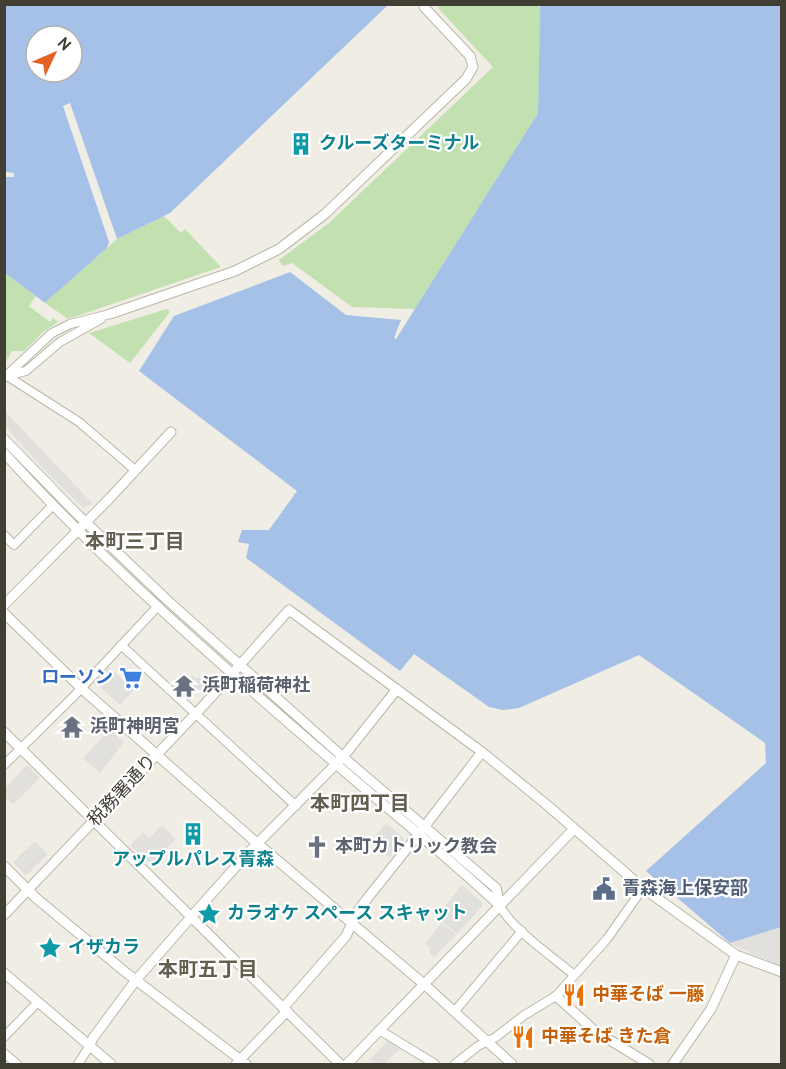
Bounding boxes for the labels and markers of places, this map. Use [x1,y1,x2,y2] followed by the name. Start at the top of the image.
[288,131,314,157] building icon: クルーズターミナル
[319,133,480,156] place label: クルーズターミナル
[118,665,144,691] supermarket icon: ローソン
[41,667,113,690] place label: ローソン
[171,673,197,699] temple icon: 浜町稲荷神社
[202,675,310,698] place label: 浜町稲荷神社
[59,714,85,740] temple icon: 浜町神明宮
[90,716,180,739] place label: 浜町神明宮
[180,821,206,847] building icon: アップルパレス青森
[304,834,330,860] church icon: 本町カトリック教会
[335,836,497,859] place label: 本町カトリック教会
[112,849,274,872] place label: アップルパレス青森
[591,876,617,902] public building icon: 青森海上保安部
[622,878,748,901] place label: 青森海上保安部
[196,901,222,927] place icon: カラオケ スペース スキャット
[227,903,468,926] place label: カラオケ スペース スキャット
[37,935,63,961] place icon: イザカラ
[68,937,140,960] place label: イザカラ
[561,982,587,1008] restaurant icon: 中華そば 一藤
[592,984,705,1007] place label: 中華そば 一藤
[510,1024,536,1050] restaurant icon: 中華そば きた倉
[541,1026,672,1049] place label: 中華そば きた倉

